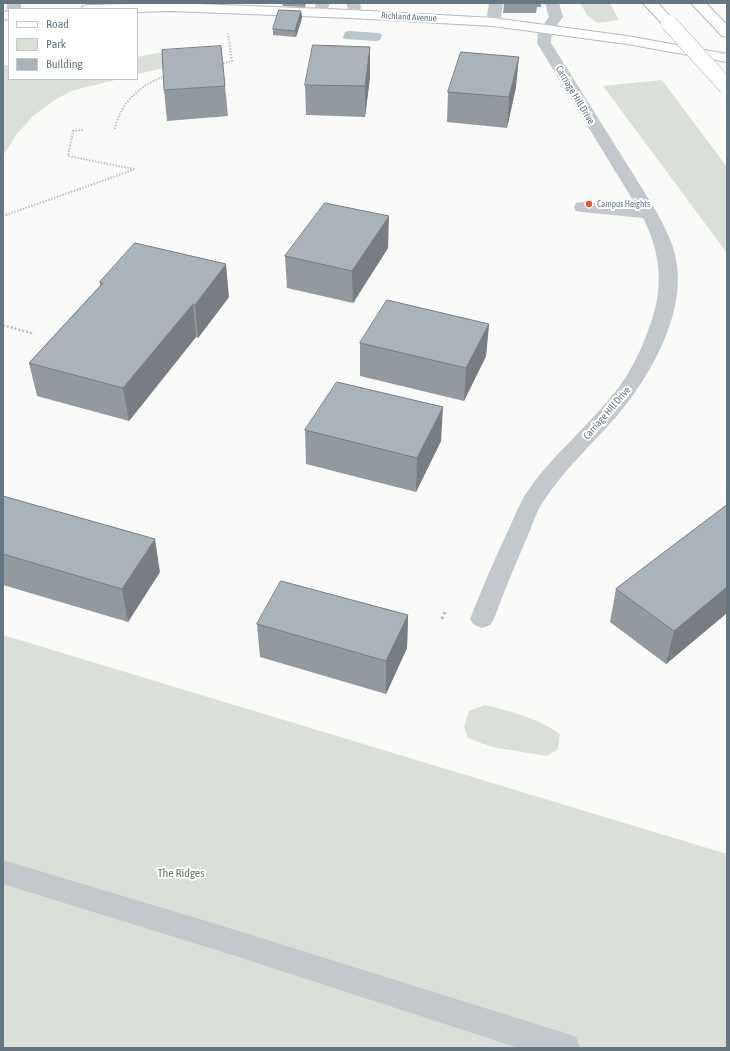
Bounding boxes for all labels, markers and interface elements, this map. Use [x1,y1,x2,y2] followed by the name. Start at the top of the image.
[8,8,138,80] legend
[381,10,437,24] street label: Richland Avenue
[46,17,69,31] text: Road
[46,37,66,51] text: Park
[46,57,83,71] text: Building
[553,64,597,126] street label: Carriage Hill Drive
[584,199,594,209] marker: Campus Heights
[597,199,650,209] place label: Campus Heights
[581,384,633,442] street label: Carriage Hill Drive
[158,866,204,880] park label: The Ridges

